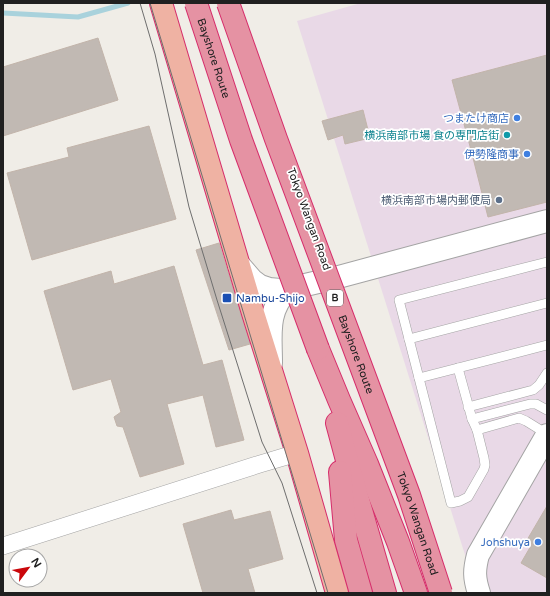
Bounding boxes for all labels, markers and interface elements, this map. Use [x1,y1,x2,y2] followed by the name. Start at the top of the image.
[195,17,233,100] street label: Bayshore Route
[443,112,509,125] place label: つまたけ商店
[512,113,522,123] marker: つまたけ商店
[364,129,499,142] place label: 横浜南部市場 食の専門店街
[502,130,512,140] marker: 横浜南部市場 食の専門店街
[464,148,519,161] place label: 伊勢隆商事
[522,149,532,159] marker: 伊勢隆商事
[284,166,334,272] street label: Tokyo Wangan Road
[381,194,491,207] place label: 横浜南部市場内郵便局
[494,195,504,205] marker: 横浜南部市場内郵便局
[327,290,343,306] road number: B
[221,292,233,304] marker: Nambu-Shijo
[236,292,305,305] place label: Nambu-Shijo
[336,313,377,395] street label: Bayshore Route
[394,470,441,577] street label: Tokyo Wangan Road
[481,536,530,549] place label: Johshuya
[533,537,543,547] marker: Johshuya
[8,548,48,588] north arrow
[28,556,44,570] text: N

